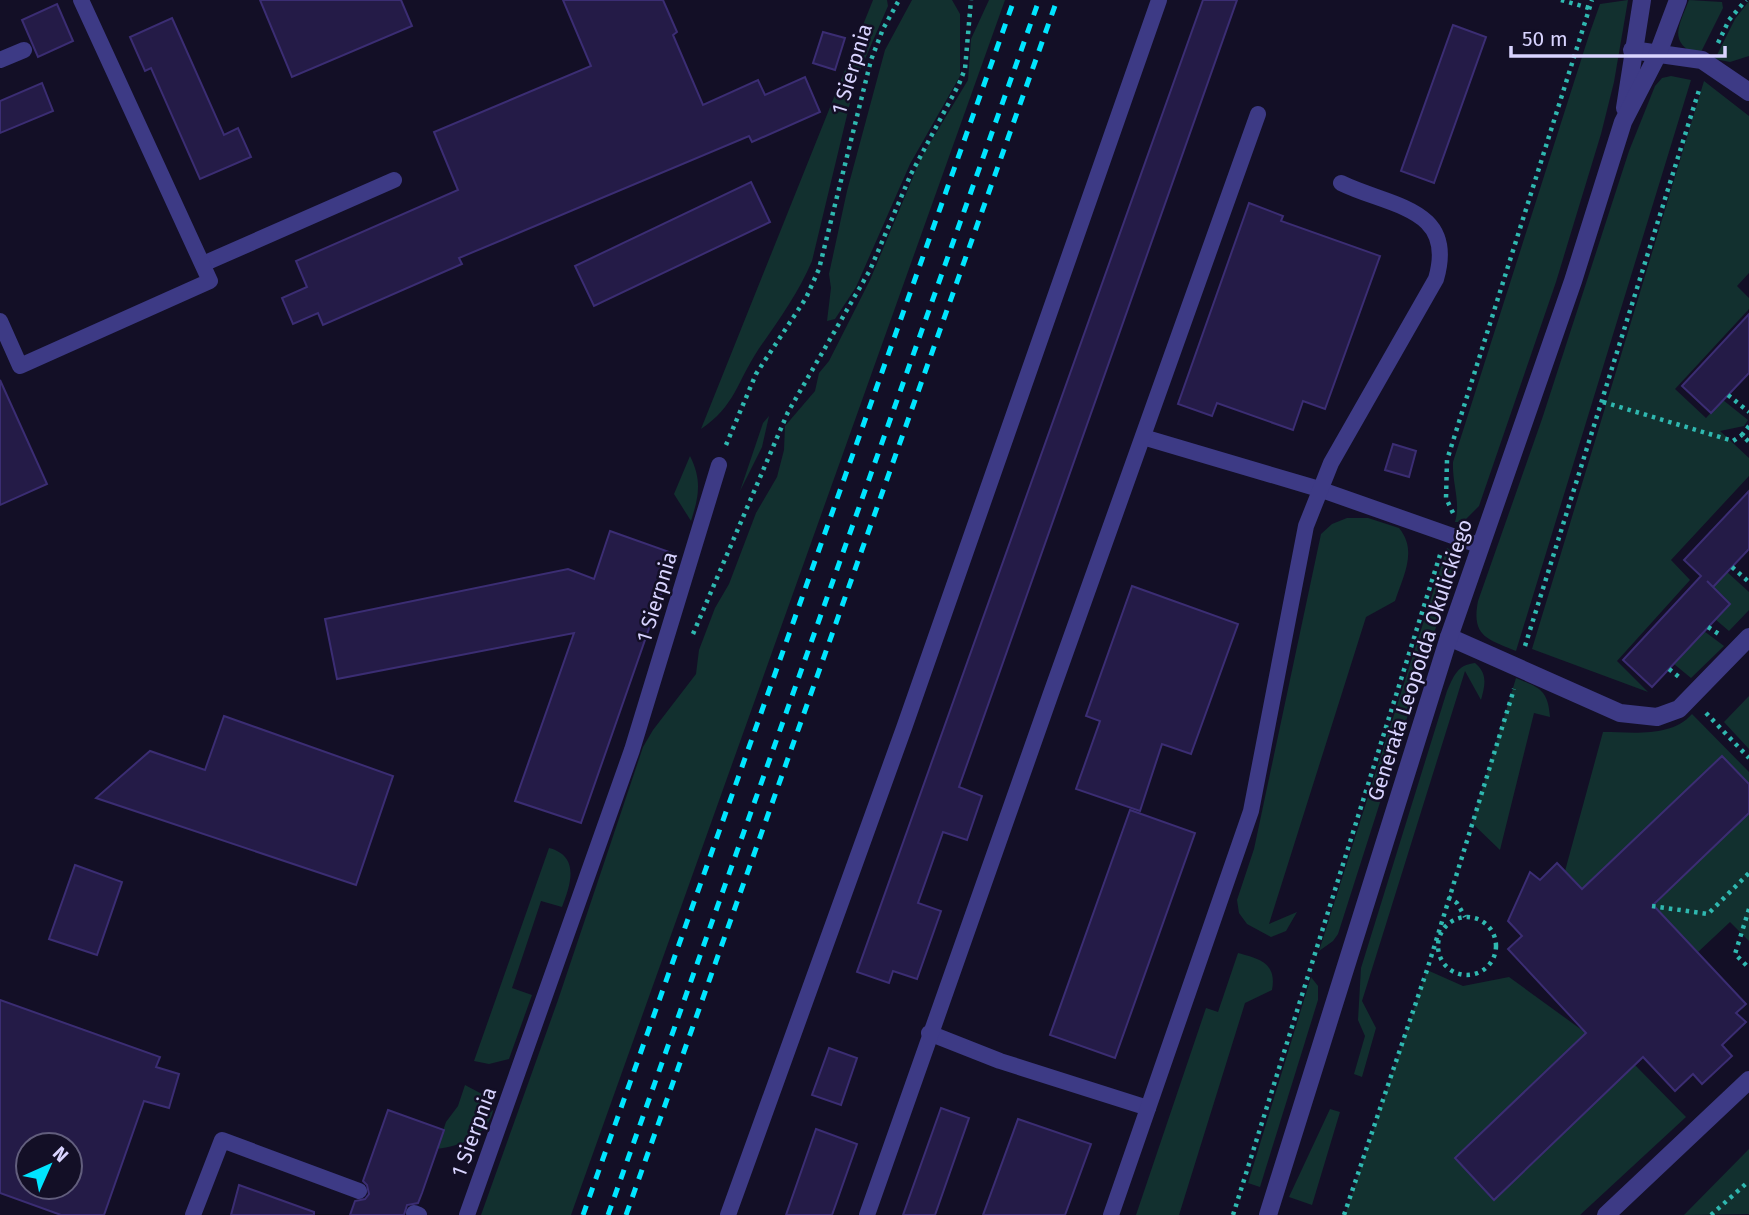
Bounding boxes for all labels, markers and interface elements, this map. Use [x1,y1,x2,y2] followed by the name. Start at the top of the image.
[1511,14,1724,58] scale bar
[826,20,878,118] street label: 1 Sierpnia
[1522,26,1568,52] text: 50 m
[1362,516,1478,804] street label: Generała Leopolda Okulickiego
[631,548,683,646] street label: 1 Sierpnia
[446,1084,502,1180] street label: 1 Sierpnia
[14,1131,84,1201] north arrow
[48,1142,73,1167] text: N

